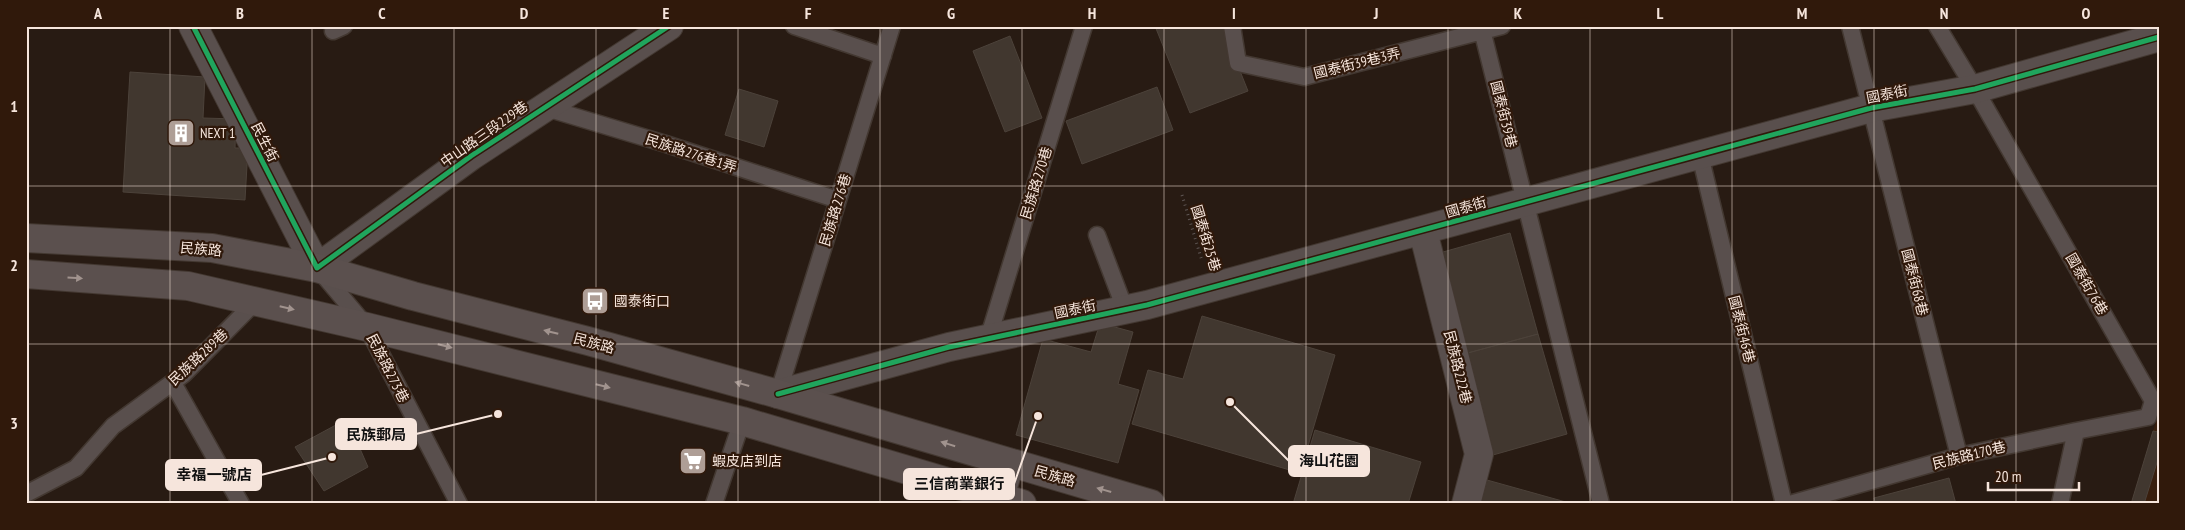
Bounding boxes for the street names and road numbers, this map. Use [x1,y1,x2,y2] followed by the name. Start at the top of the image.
[1312,44,1402,82] street label: 國泰街39巷3弄
[1487,79,1521,149] street label: 國泰街39巷
[1865,81,1909,107] street label: 國泰街
[437,97,531,171] street label: 中山路三段229巷
[247,119,283,165] street label: 民生街
[643,130,739,176] street label: 民族路276巷1弄
[1016,145,1056,221] street label: 民族路270巷
[815,172,855,248] street label: 民族路276巷
[1443,193,1489,221] street label: 國泰街
[1187,203,1225,273] street label: 國泰街25巷
[179,238,223,260] street label: 民族路
[1898,247,1932,317] street label: 國泰街68巷
[2062,250,2112,318] street label: 國泰街76巷
[1725,294,1759,364] street label: 國泰街46巷
[1053,296,1097,322] street label: 國泰街
[164,325,232,389] street label: 民族路289巷
[1440,328,1476,406] street label: 民族路222巷
[571,329,617,357] street label: 民族路
[363,331,413,405] street label: 民族路273巷
[1930,437,2008,473] street label: 民族路170巷
[1032,462,1078,490] street label: 民族路

